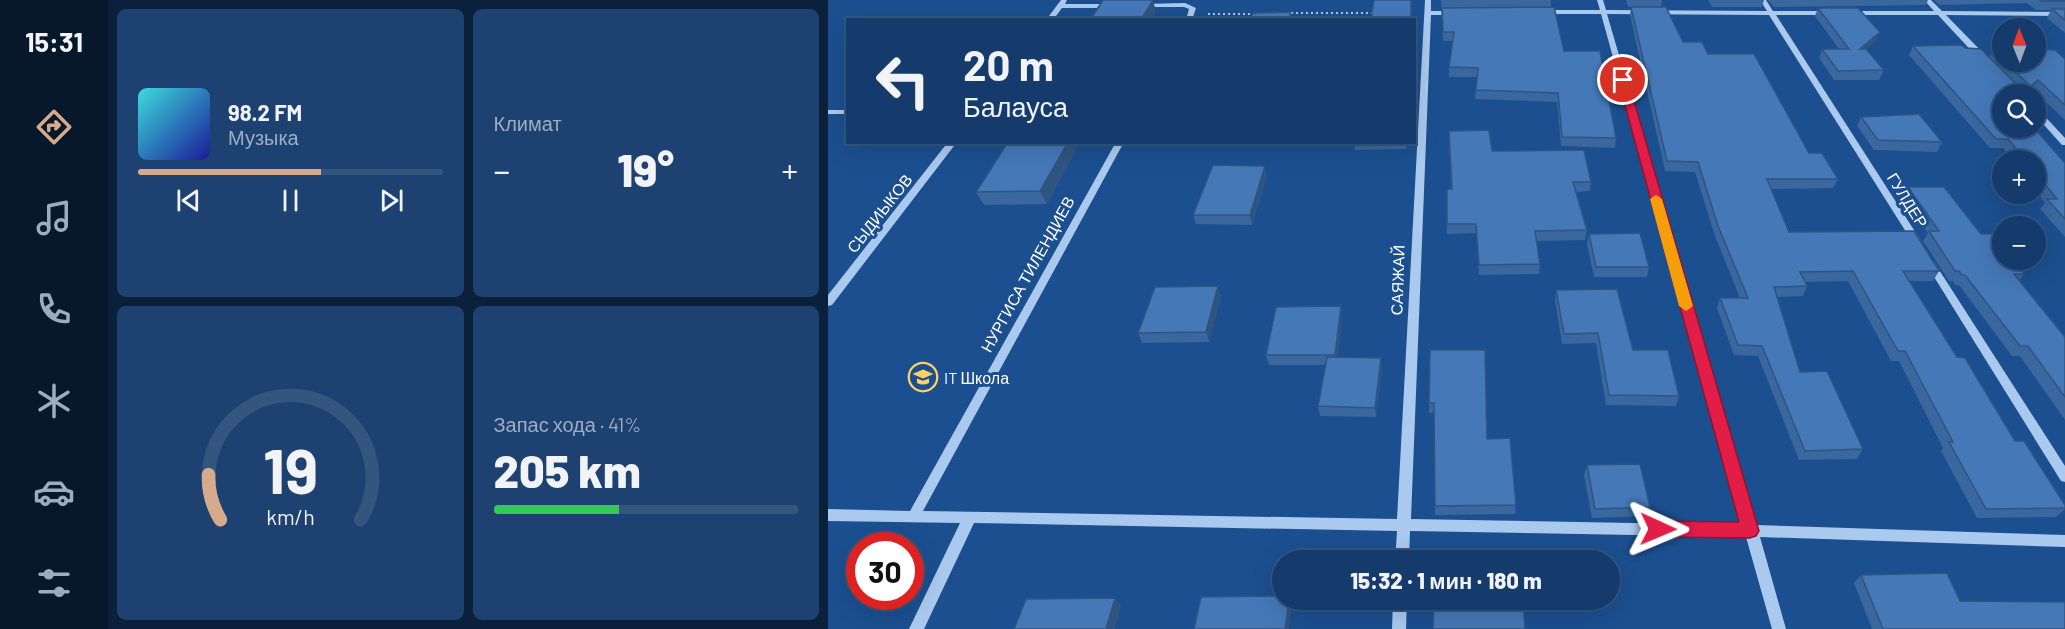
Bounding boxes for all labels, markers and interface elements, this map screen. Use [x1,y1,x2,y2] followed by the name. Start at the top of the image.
[1992,18,2046,72] north arrow
[1992,18,2046,270] map controls
[25,25,83,57] text: 15:31
[963,39,1054,89] text: 20 m
[864,42,942,120] icon: left
[1597,54,1648,105] pin
[1606,63,1639,96] icon: arrive
[1992,84,2046,138] button: search
[963,90,1068,122] text: Балауса
[228,99,302,125] text: 98.2 FM
[33,106,75,148] icon: directions
[494,111,562,135] text: Климат
[228,125,299,149] text: Музыка
[617,142,674,196] text: 19°
[494,150,510,190] text: −
[782,150,798,190] text: +
[1992,150,2046,204] button: +
[1884,169,1932,231] street label: ГУЛДЕР
[842,170,916,256] street label: СЫДИЫКОВ
[172,184,205,217] icon: previous
[274,184,307,217] icon: pause
[375,184,408,217] icon: next
[976,193,1078,355] street label: НУРГИСА ТИЛЕНДИЕВ
[33,197,75,239] icon: music
[1992,216,2046,270] button: −
[1386,245,1408,315] street label: САЯЖАЙ
[33,288,75,330] icon: phone
[907,361,939,393] school or university icon: IT Школа
[944,368,1009,387] place label: IT Школа
[33,380,75,422] icon: climate
[494,412,641,436] text: Запас хода · 41%
[263,432,318,506] text: 19
[494,443,641,497] text: 205 km
[33,471,75,513] icon: car
[1626,497,1690,561] position arrow
[266,504,315,529] text: km/h
[846,532,924,610] speed limit sign: 30
[33,562,75,604] icon: filters
[1350,567,1542,593] text: 15:32 · 1 мин · 180 m

